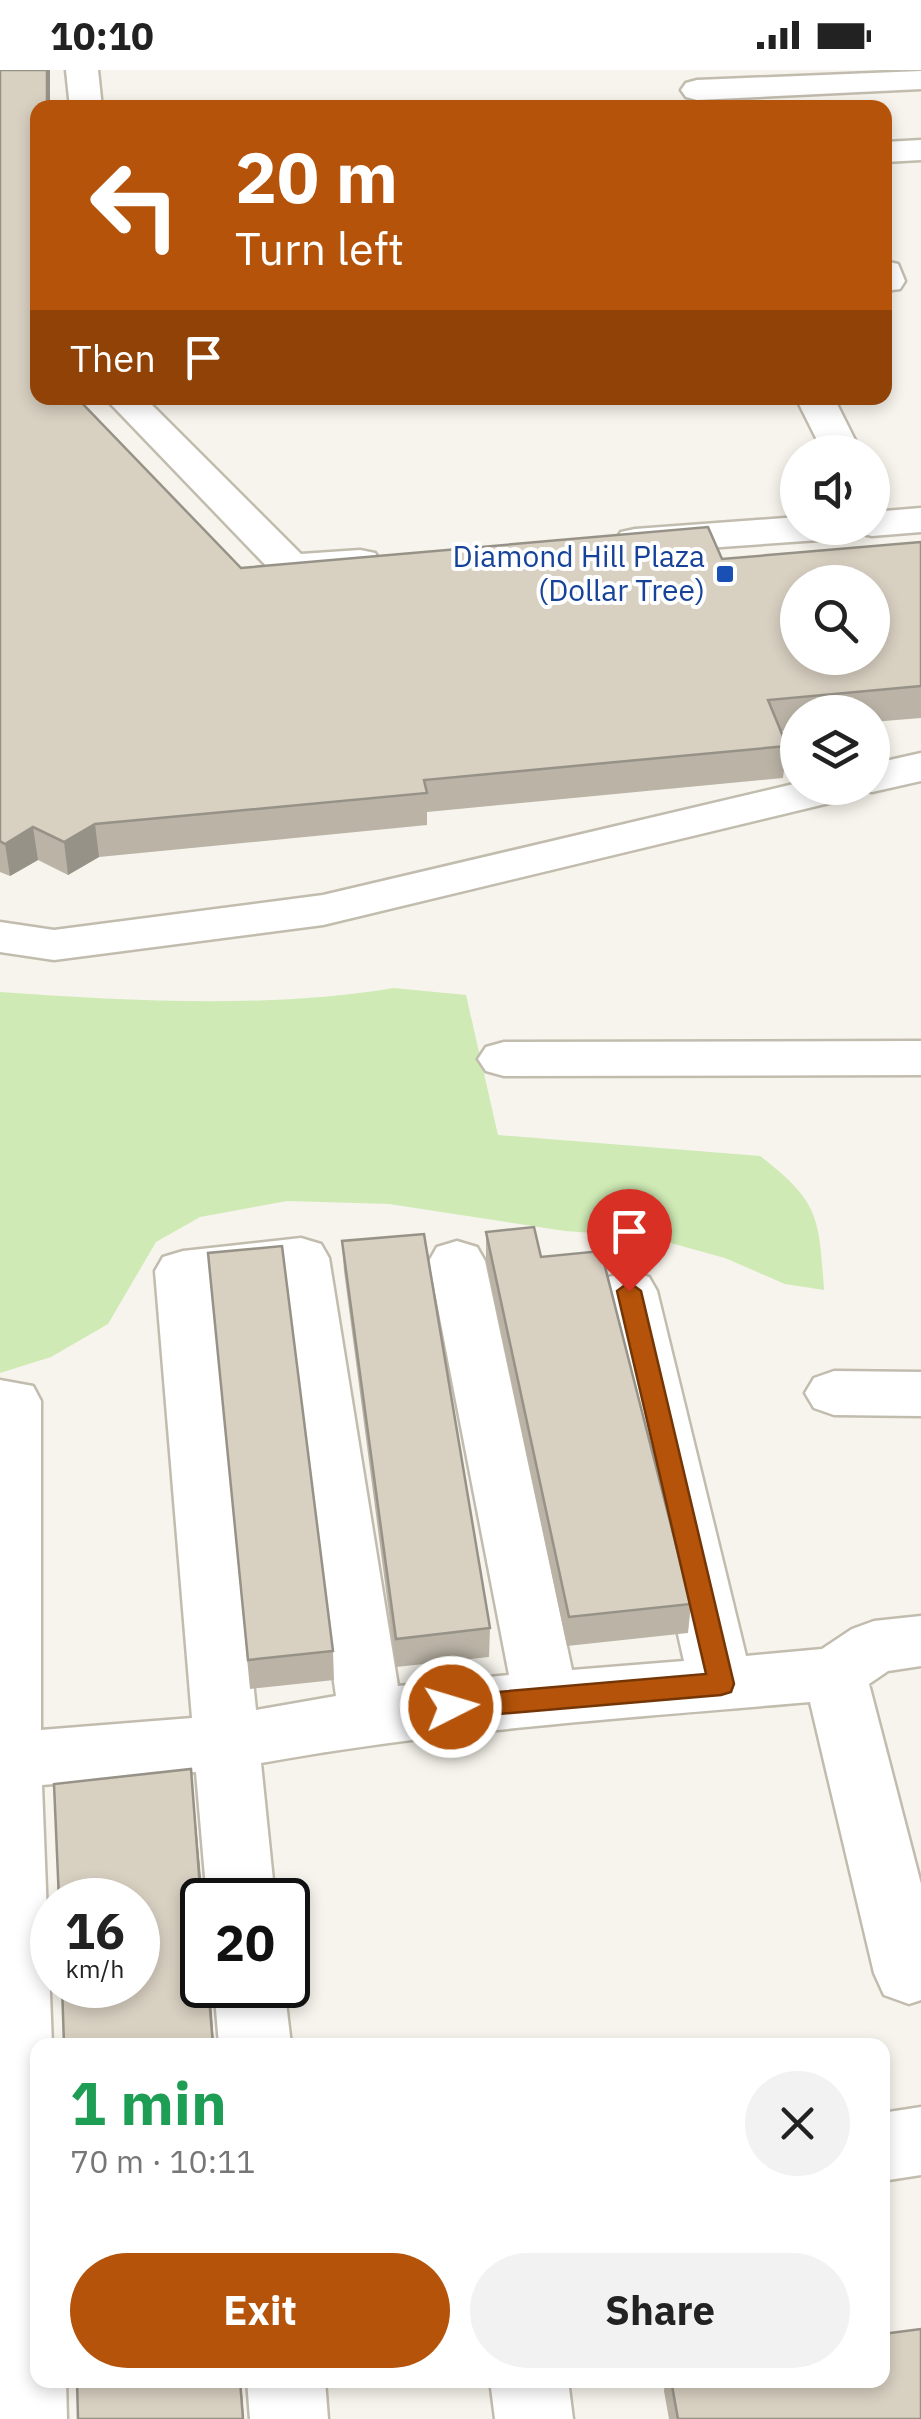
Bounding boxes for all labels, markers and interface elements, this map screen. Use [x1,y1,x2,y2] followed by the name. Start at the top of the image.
[50,11,154,60] text: 10:10
[235,131,398,222] text: 20 m
[70,140,200,270] icon: left
[235,219,404,277] text: Turn left
[176,330,231,385] icon: arrive
[70,333,156,382] text: Then
[780,435,890,805] map controls
[780,435,890,545] button: sound
[453,536,705,609] place label: Diamond Hill Plaza (Dollar Tree)
[714,563,736,585] marker: Diamond Hill Plaza (Dollar Tree)
[780,565,890,675] button: search
[780,695,890,805] button: layers
[587,1189,672,1292] pin
[602,1204,657,1259] icon: arrive
[399,1655,503,1759] position arrow
[180,1878,310,2008] speed limit sign: 20
[65,1898,125,1963] text: 16
[66,1952,124,1985] text: km/h
[70,2063,227,2142] text: 1 min
[745,2071,850,2176] button: close
[70,2140,256,2182] text: 70 m · 10:11
[70,2253,450,2368] button: Exit
[470,2253,850,2368] button: Share

